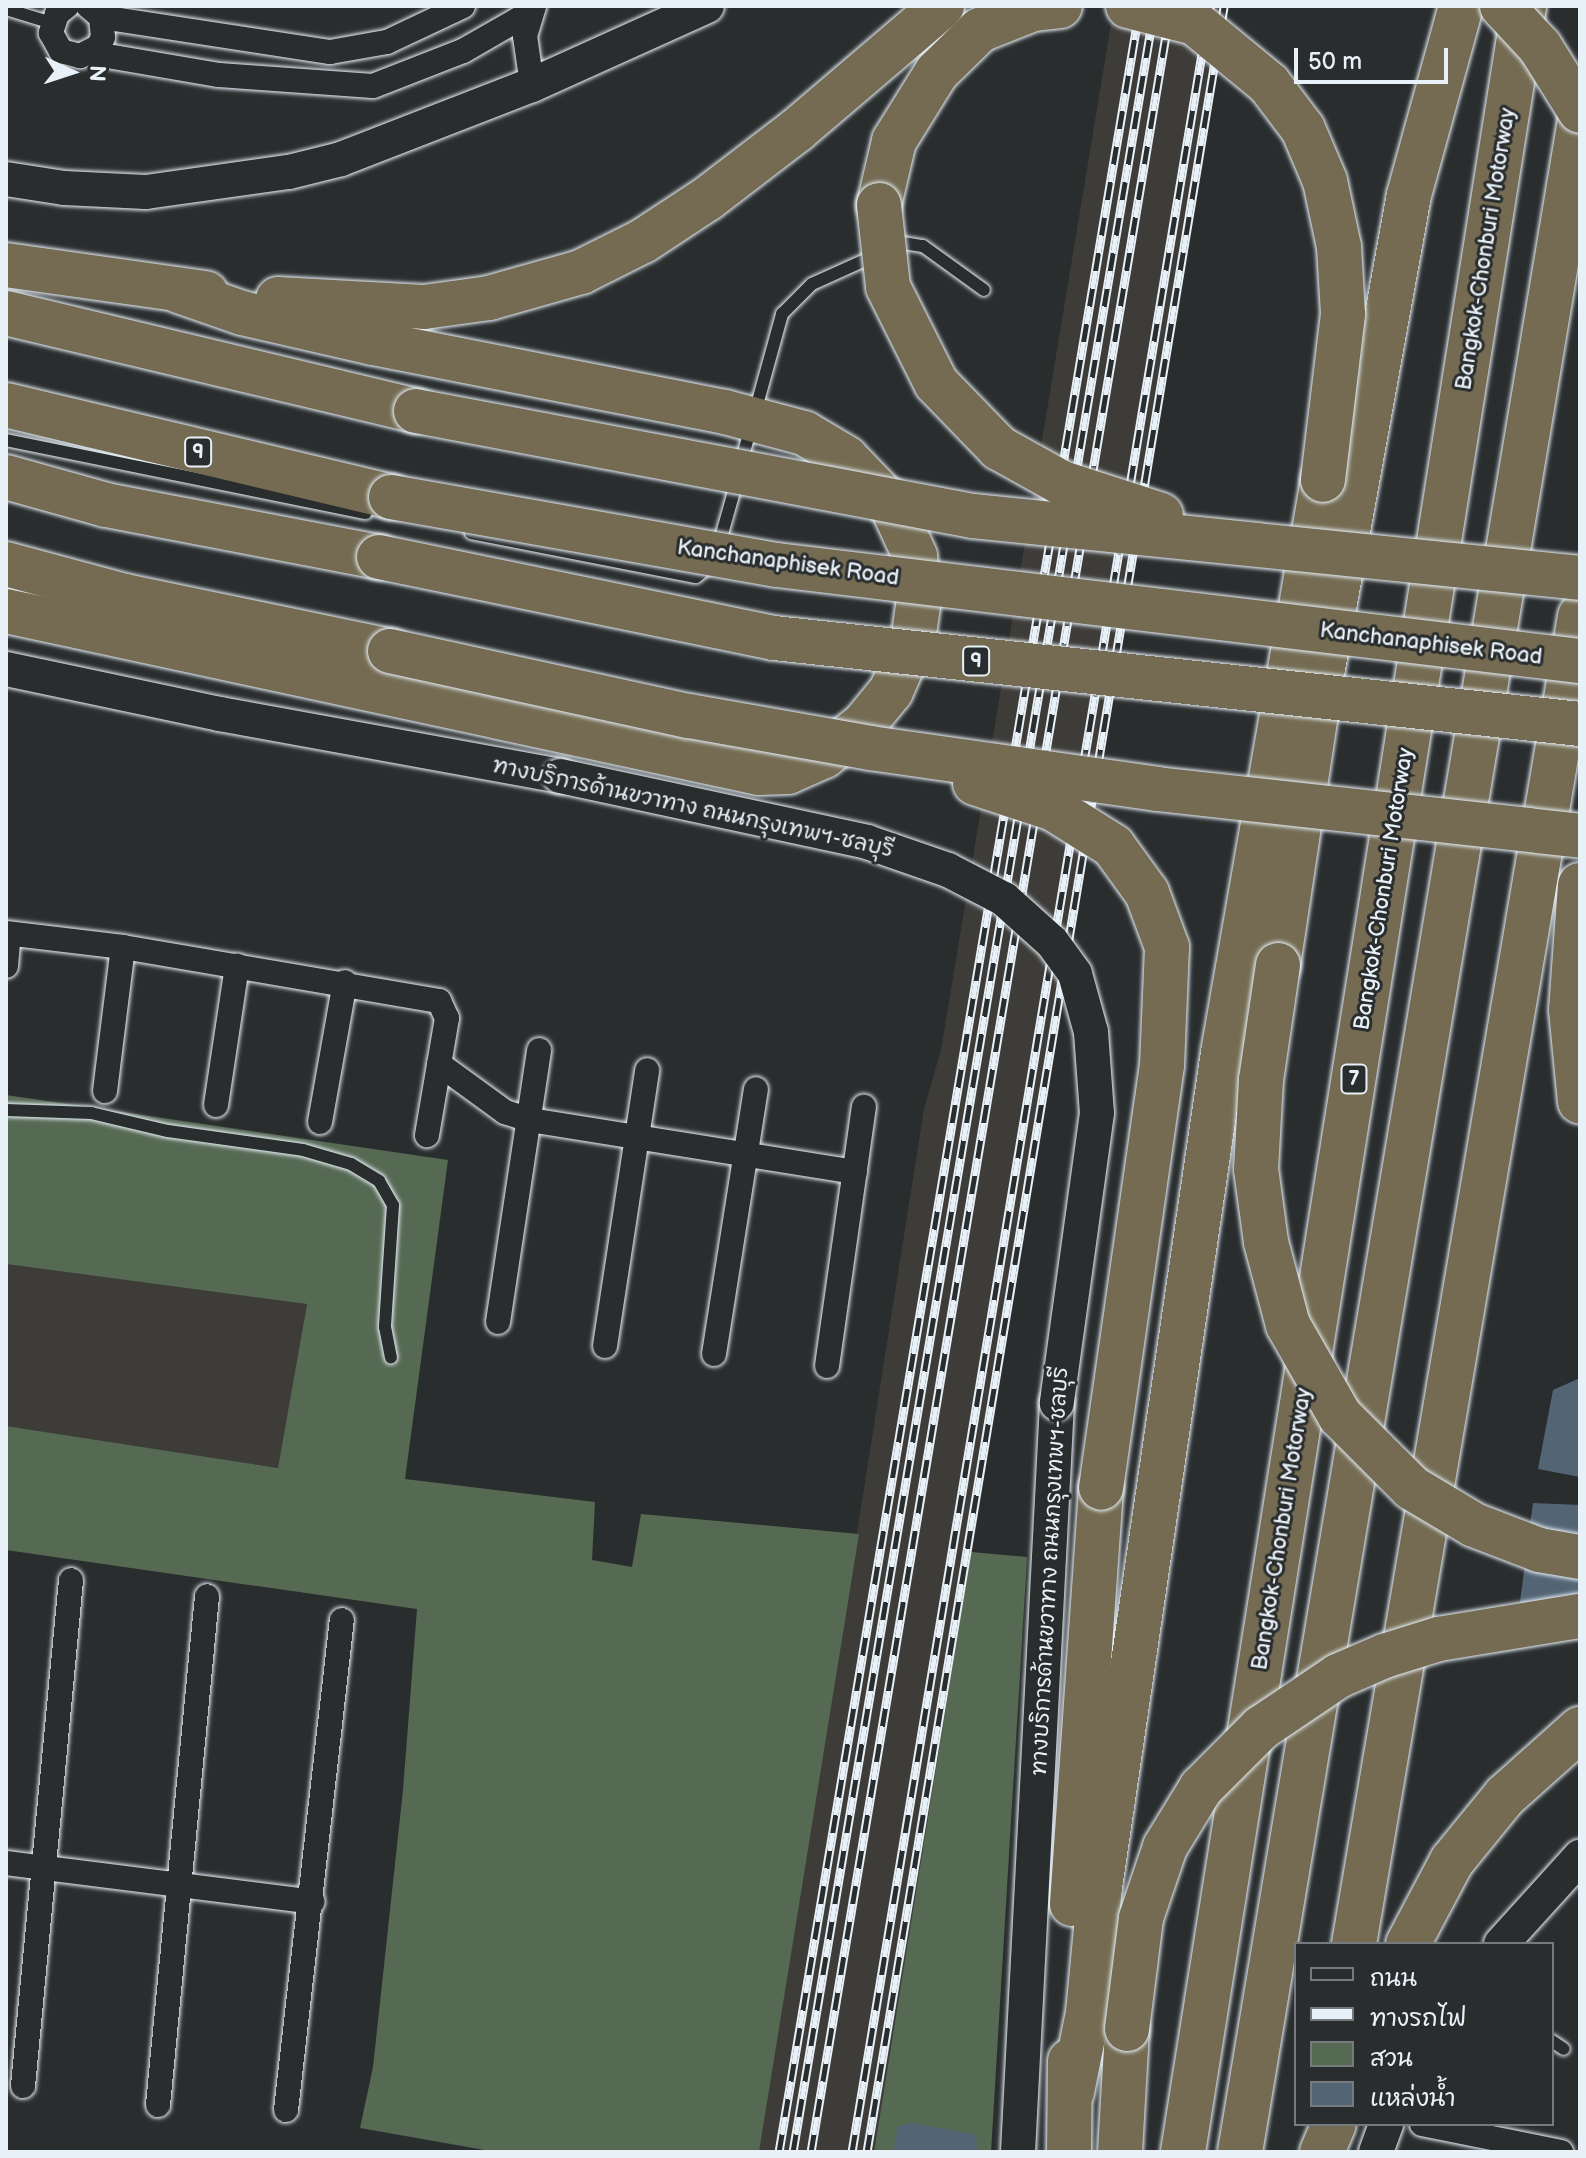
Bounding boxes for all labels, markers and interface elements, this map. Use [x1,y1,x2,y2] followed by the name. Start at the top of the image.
[32,32,112,112] north arrow
[1298,32,1452,82] scale bar
[1308,47,1362,76] text: 50 m
[83,64,110,82] text: N
[1451,106,1521,392] street label: Bangkok-Chonburi Motorway
[184,436,212,468] road number: 9
[675,534,901,592] street label: Kanchanaphisek Road
[1318,617,1544,671] street label: Kanchanaphisek Road
[962,645,990,677] road number: 9
[1349,746,1419,1032] street label: Bangkok-Chonburi Motorway
[490,753,896,863] street label: ทางบริการด้านขวาทาง ถนนกรุงเทพฯ-ชลบุรี
[1340,1063,1368,1095] road number: 7
[1026,1366,1074,1776] street label: ทางบริการด้านขวาทาง ถนนกรุงเทพฯ-ชลบุรี
[1247,1386,1317,1672] street label: Bangkok-Chonburi Motorway
[1294,1942,1554,2126] legend
[1370,1964,1417,1993] text: ถนน
[1370,2004,1467,2033] text: ทางรถไฟ
[1370,2044,1413,2073] text: สวน
[1370,2084,1456,2113] text: แหล่งน้ำ

